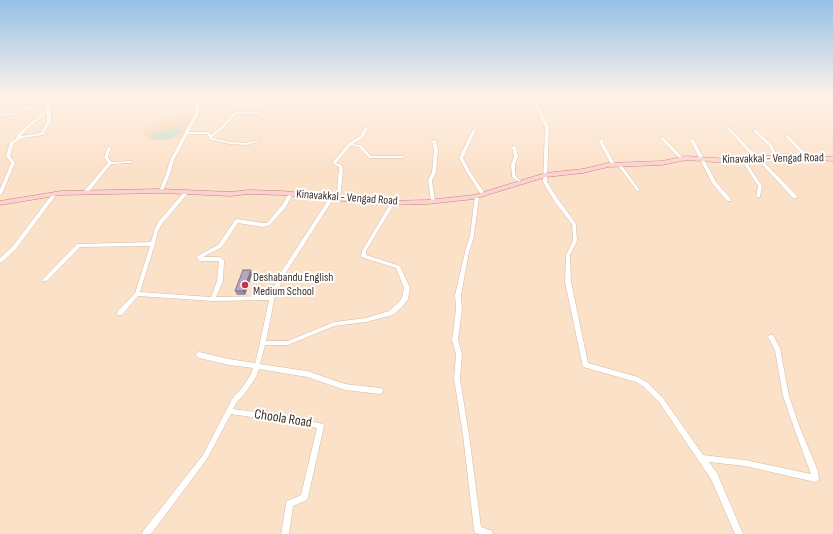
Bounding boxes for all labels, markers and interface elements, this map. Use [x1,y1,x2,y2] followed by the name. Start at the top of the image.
[722,151,824,167] street label: Kinavakkal - Vengad Road
[296,187,398,209] street label: Kinavakkal - Vengad Road
[253,271,333,299] place label: Deshabandu English Medium School
[240,280,250,290] marker: Deshabandu English Medium School
[253,406,313,432] street label: Choola Road

